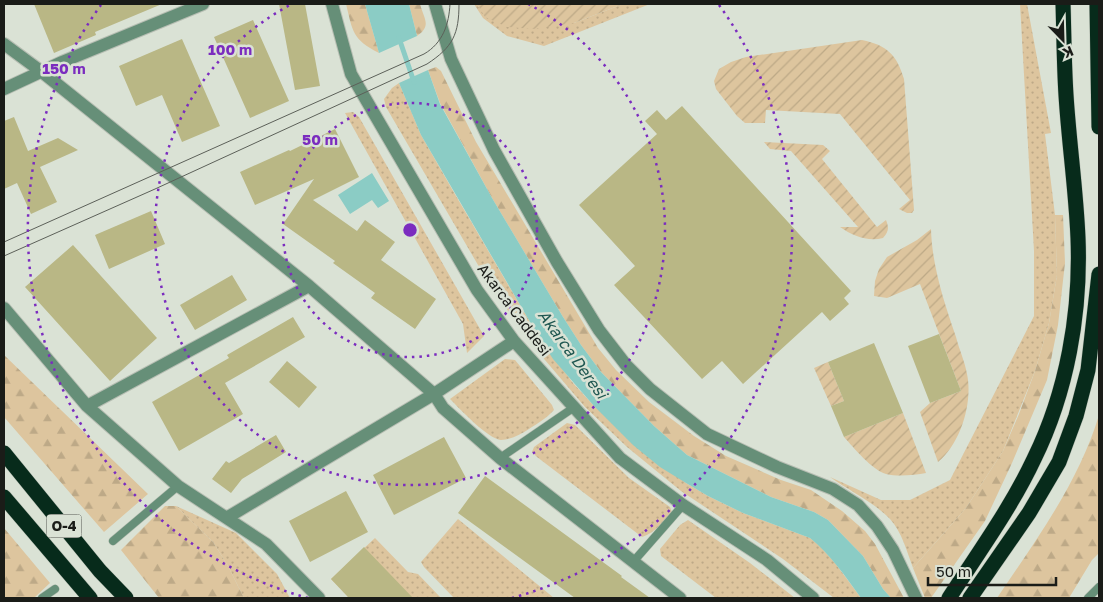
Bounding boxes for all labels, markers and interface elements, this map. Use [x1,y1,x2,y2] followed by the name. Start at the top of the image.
[1038,15,1088,65] north arrow
[208,40,252,58] text: 100 m
[1060,43,1076,62] text: K
[42,59,86,77] text: 150 m
[302,130,338,148] text: 50 m
[401,221,419,239] centre of rings
[474,260,555,359] street label: Akarca Caddesi
[534,306,613,404] water label: Akarca Deresi
[46,514,82,538] road number: O-4
[928,554,1056,586] scale bar
[936,562,971,580] text: 50 m

